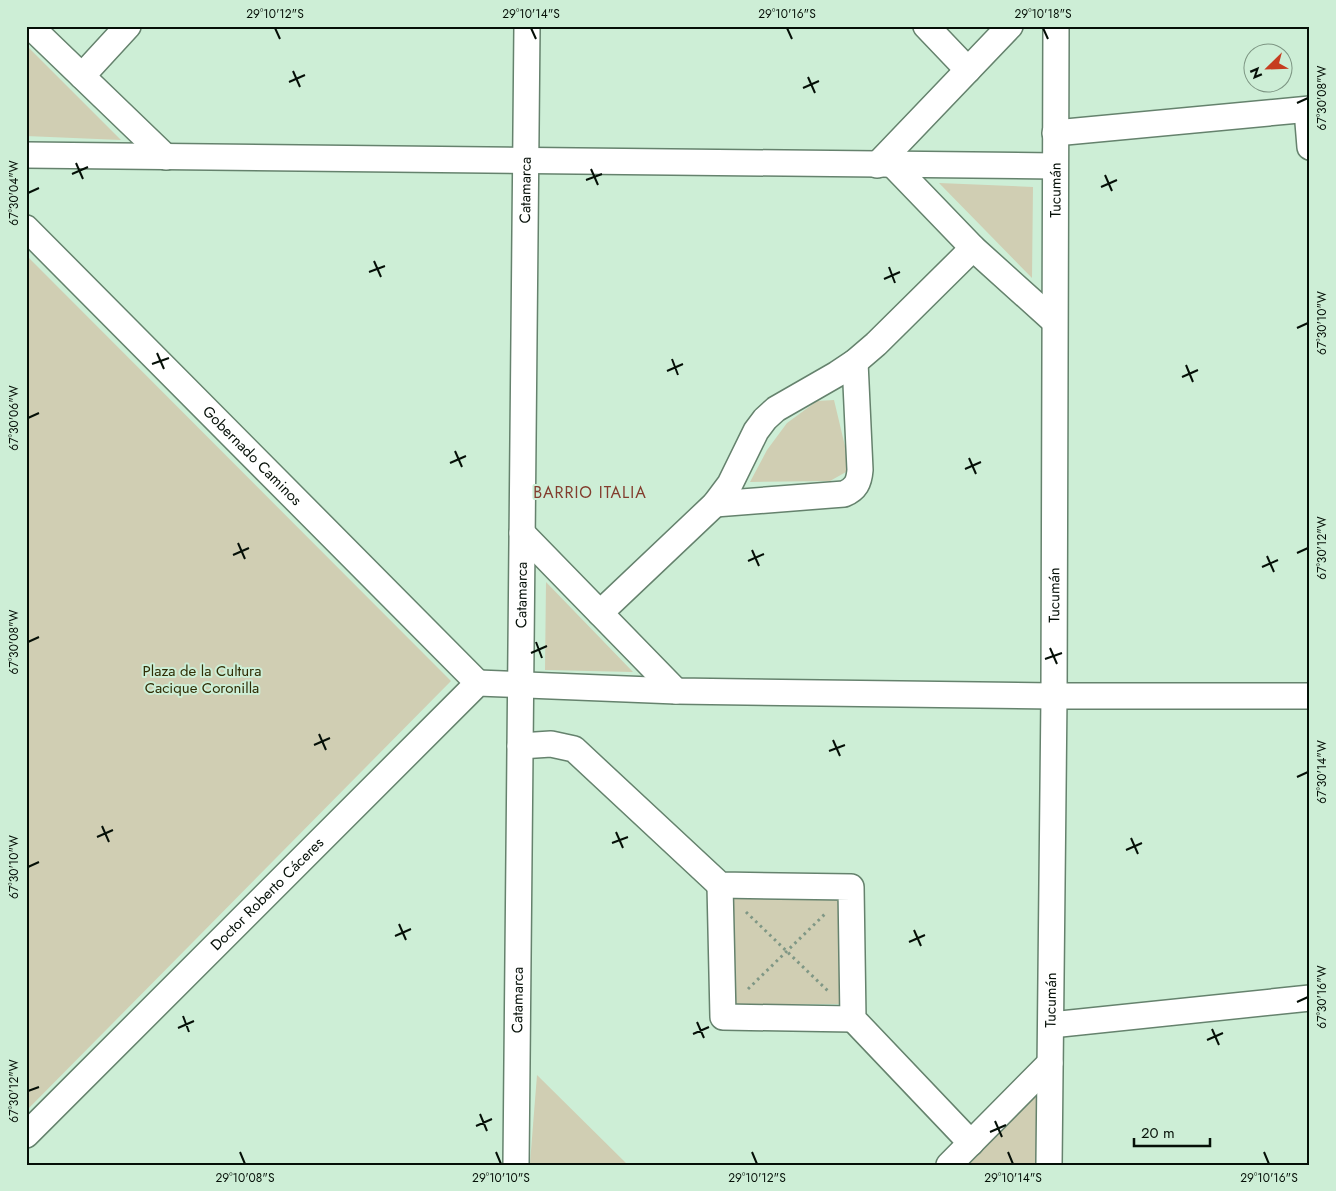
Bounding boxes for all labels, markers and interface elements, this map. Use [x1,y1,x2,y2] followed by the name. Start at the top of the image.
[246,5,304,23] text: 29°10'12"S
[502,5,560,23] text: 29°10'14"S
[758,5,816,23] text: 29°10'16"S
[1014,5,1072,23] text: 29°10'18"S
[1244,42,1294,92] north arrow
[1245,64,1267,82] text: N
[1313,65,1331,130] text: 67°30'08"W
[514,157,537,223] street label: Catamarca
[5,160,23,226] text: 67°30'04"W
[1044,162,1067,218] street label: Tucumán
[1313,291,1331,355] text: 67°30'10"W
[5,385,23,451] text: 67°30'06"W
[198,401,307,511] street label: Gobernado Caminos
[533,481,647,504] district label: BARRIO ITALIA
[1313,516,1331,580] text: 67°30'12"W
[510,562,533,628] street label: Catamarca
[1043,567,1065,623] street label: Tucumán
[5,609,23,674] text: 67°30'08"W
[143,660,261,699] park label: Plaza de la Cultura Cacique Coronilla
[1313,740,1331,804] text: 67°30'14"W
[205,832,329,956] street label: Doctor Roberto Cáceres
[5,835,23,899] text: 67°30'10"W
[1313,965,1331,1029] text: 67°30'16"W
[506,967,529,1033] street label: Catamarca
[1039,972,1062,1028] street label: Tucumán
[5,1059,23,1123] text: 67°30'12"W
[1134,1116,1210,1148] scale bar
[1141,1122,1175,1144] text: 20 m
[215,1169,275,1187] text: 29°10'08"S
[472,1169,530,1187] text: 29°10'10"S
[728,1169,786,1187] text: 29°10'12"S
[984,1169,1042,1187] text: 29°10'14"S
[1240,1169,1298,1187] text: 29°10'16"S

